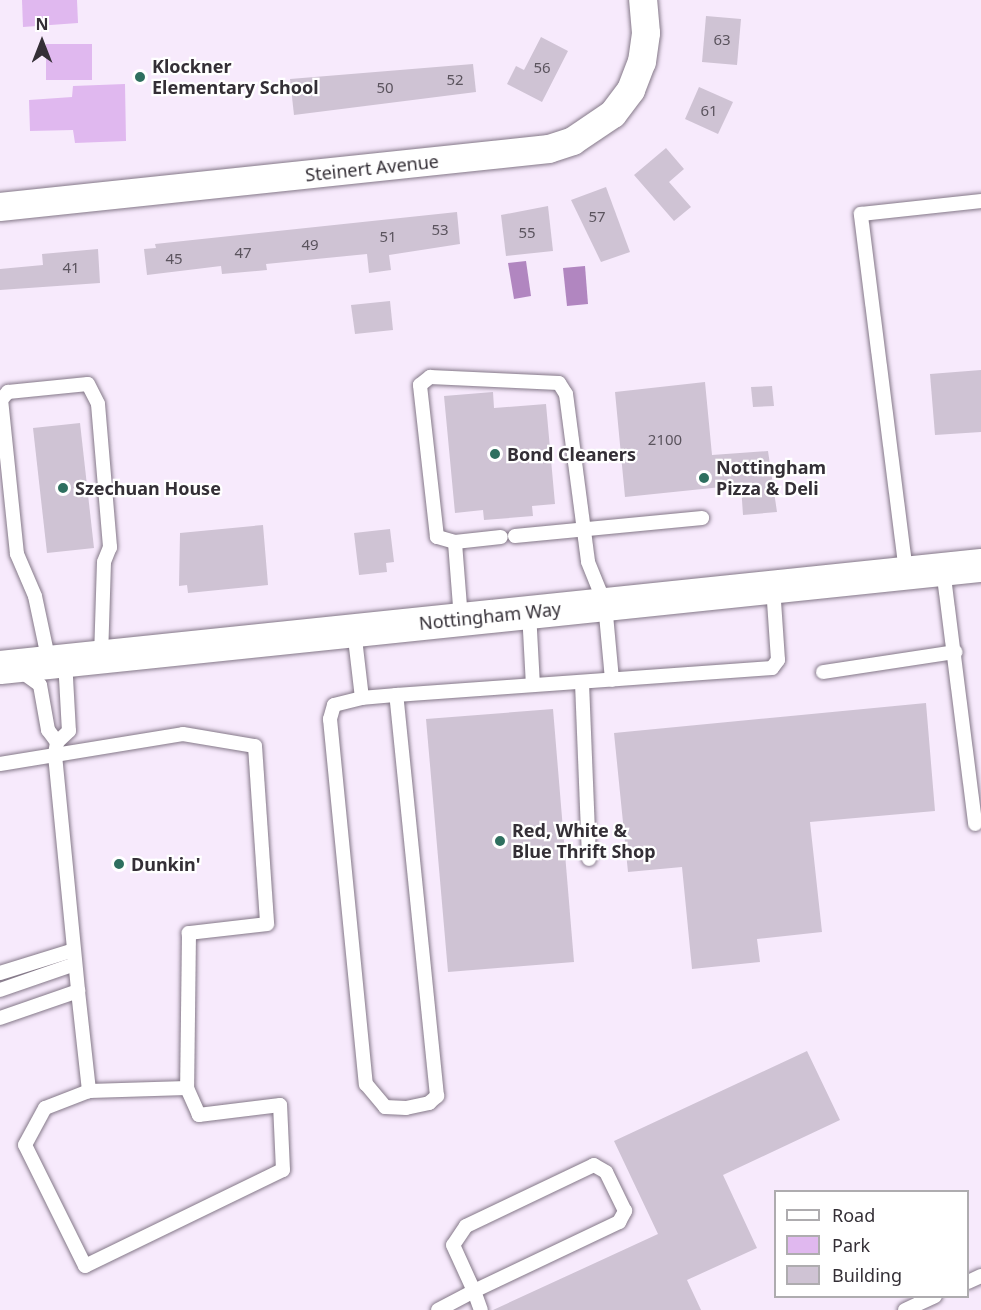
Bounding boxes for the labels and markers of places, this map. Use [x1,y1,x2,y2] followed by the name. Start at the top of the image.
[152,56,319,98] place label: Klockner Elementary School
[133,70,147,84] marker: Klockner Elementary School
[507,443,636,465] place label: Bond Cleaners
[488,447,502,461] marker: Bond Cleaners
[716,457,826,500] place label: Nottingham Pizza & Deli
[697,471,711,485] marker: Nottingham Pizza & Deli
[75,477,221,499] place label: Szechuan House
[56,481,70,495] marker: Szechuan House
[512,820,656,862] place label: Red, White & Blue Thrift Shop
[493,834,507,848] marker: Red, White & Blue Thrift Shop
[131,853,200,875] place label: Dunkin'
[112,857,126,871] marker: Dunkin'

